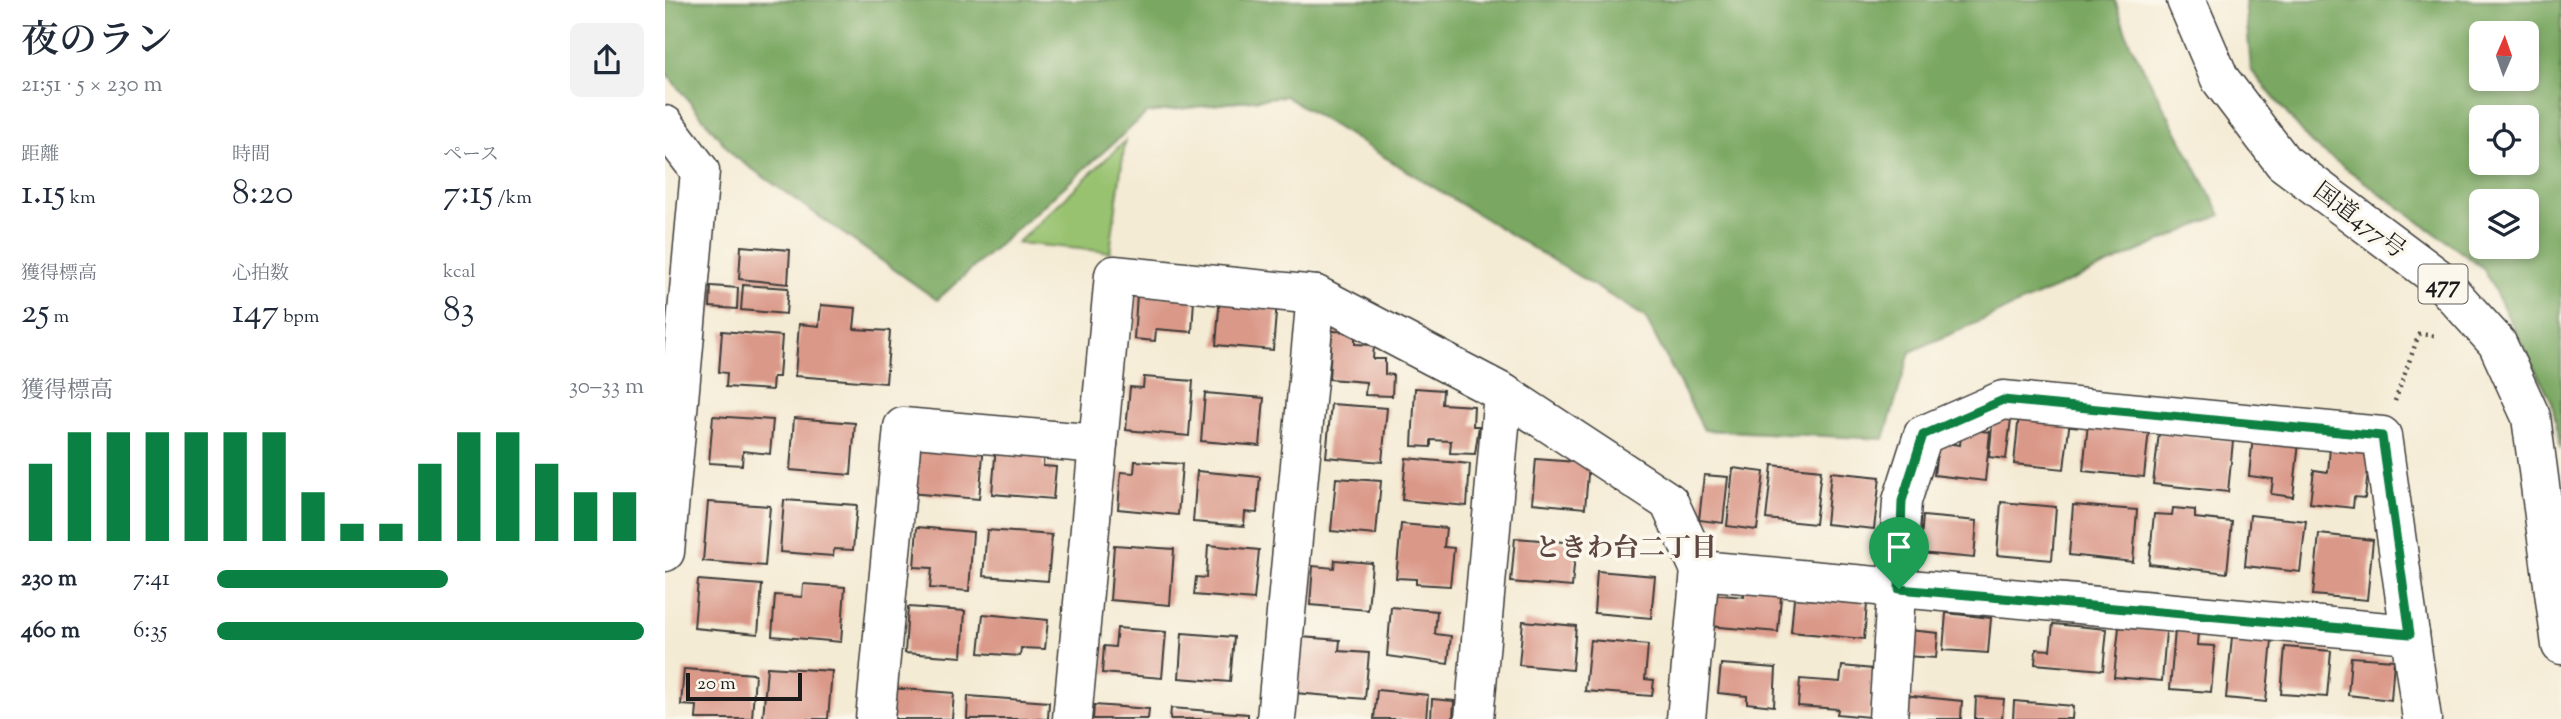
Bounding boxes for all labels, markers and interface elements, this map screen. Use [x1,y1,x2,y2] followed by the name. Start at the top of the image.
[21,16,173,70] text: 夜のラン
[2469,21,2539,91] north arrow
[2469,21,2539,259] map controls
[570,23,644,97] button: share
[21,69,163,102] text: 21:51 · 5 × 230 m
[2469,105,2539,175] button: locate
[21,142,59,169] text: 距離
[232,142,270,169] text: 時間
[443,142,499,169] text: ペース
[21,169,66,220] text: 1.15
[232,169,294,220] text: 8:20
[443,169,494,220] text: 7:15
[2305,175,2412,268] street label: 国道477号
[66,185,96,212] text: km
[494,185,532,212] text: /km
[2469,189,2539,259] button: layers
[443,259,476,286] text: kcal
[21,261,97,288] text: 獲得標高
[232,261,289,288] text: 心拍数
[2419,264,2467,304] road number: 477
[443,286,475,337] text: 83
[21,288,49,339] text: 25
[232,288,279,339] text: 147
[49,304,69,331] text: m
[279,304,320,331] text: bpm
[569,371,644,404] text: 30–33 m
[21,375,113,408] text: 獲得標高
[1869,517,1929,589] pin
[1880,528,1918,566] icon: arrive
[1535,531,1717,568] district label: ときわ台二丁目
[21,563,77,596] text: 230 m
[133,563,170,596] text: 7:41
[21,615,80,648] text: 460 m
[133,615,167,648] text: 6:35
[686,670,801,702] scale bar
[697,671,736,698] text: 20 m

